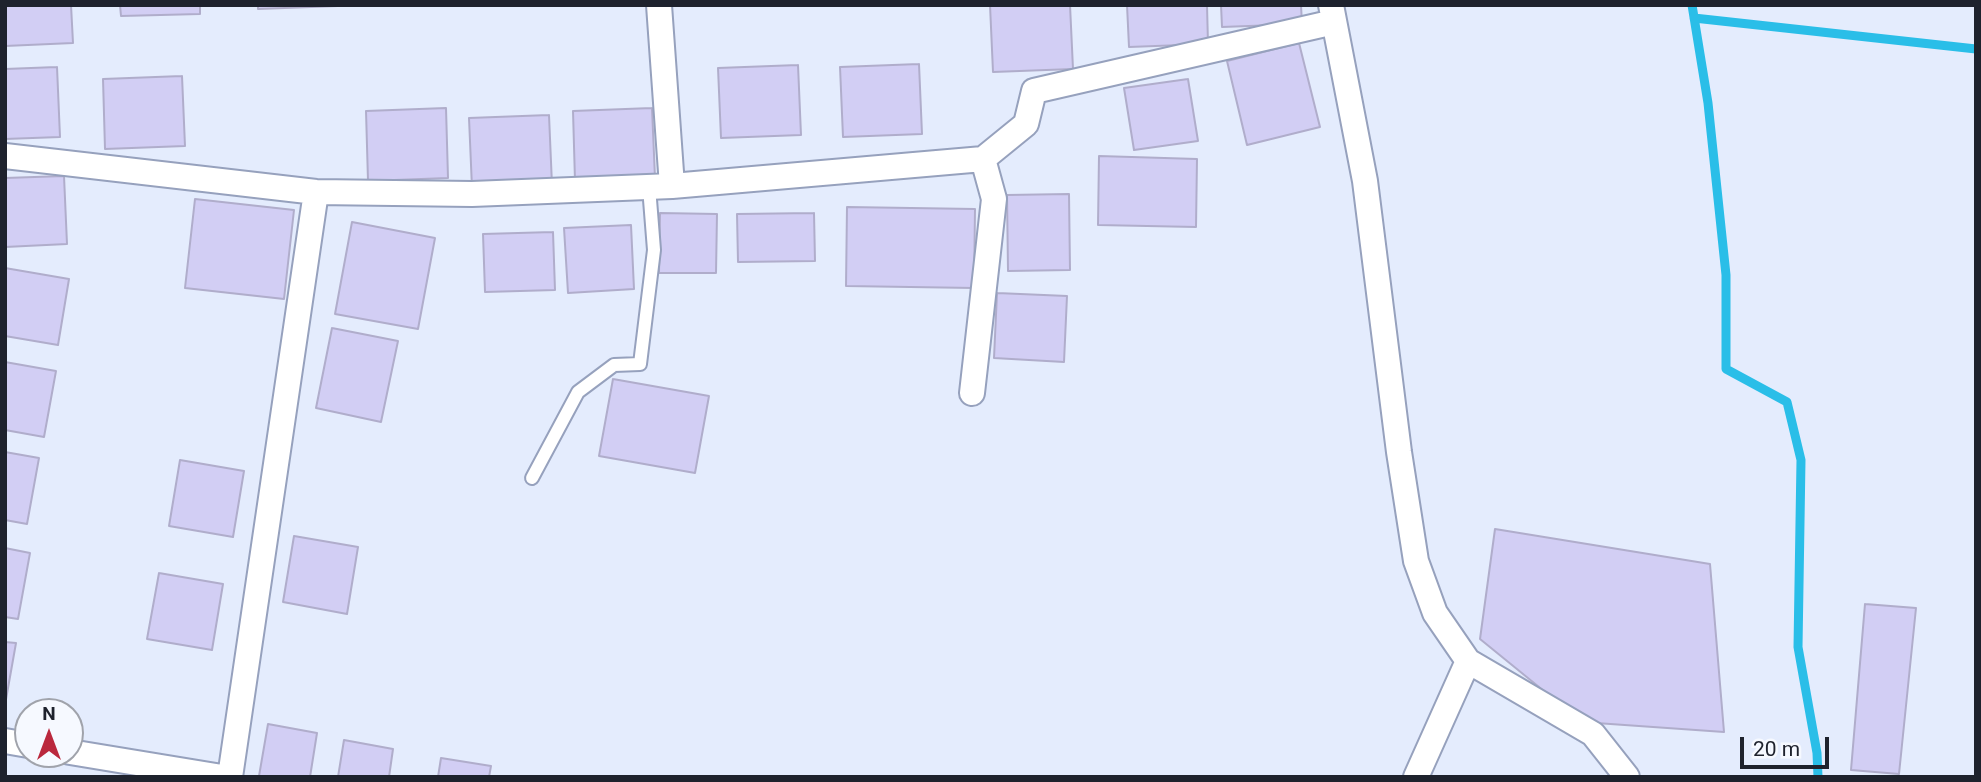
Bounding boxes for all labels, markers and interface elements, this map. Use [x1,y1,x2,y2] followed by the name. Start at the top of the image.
[14,698,84,768] north arrow
[42,702,56,725] text: N
[1743,722,1832,766] scale bar
[1753,737,1800,761] text: 20 m

